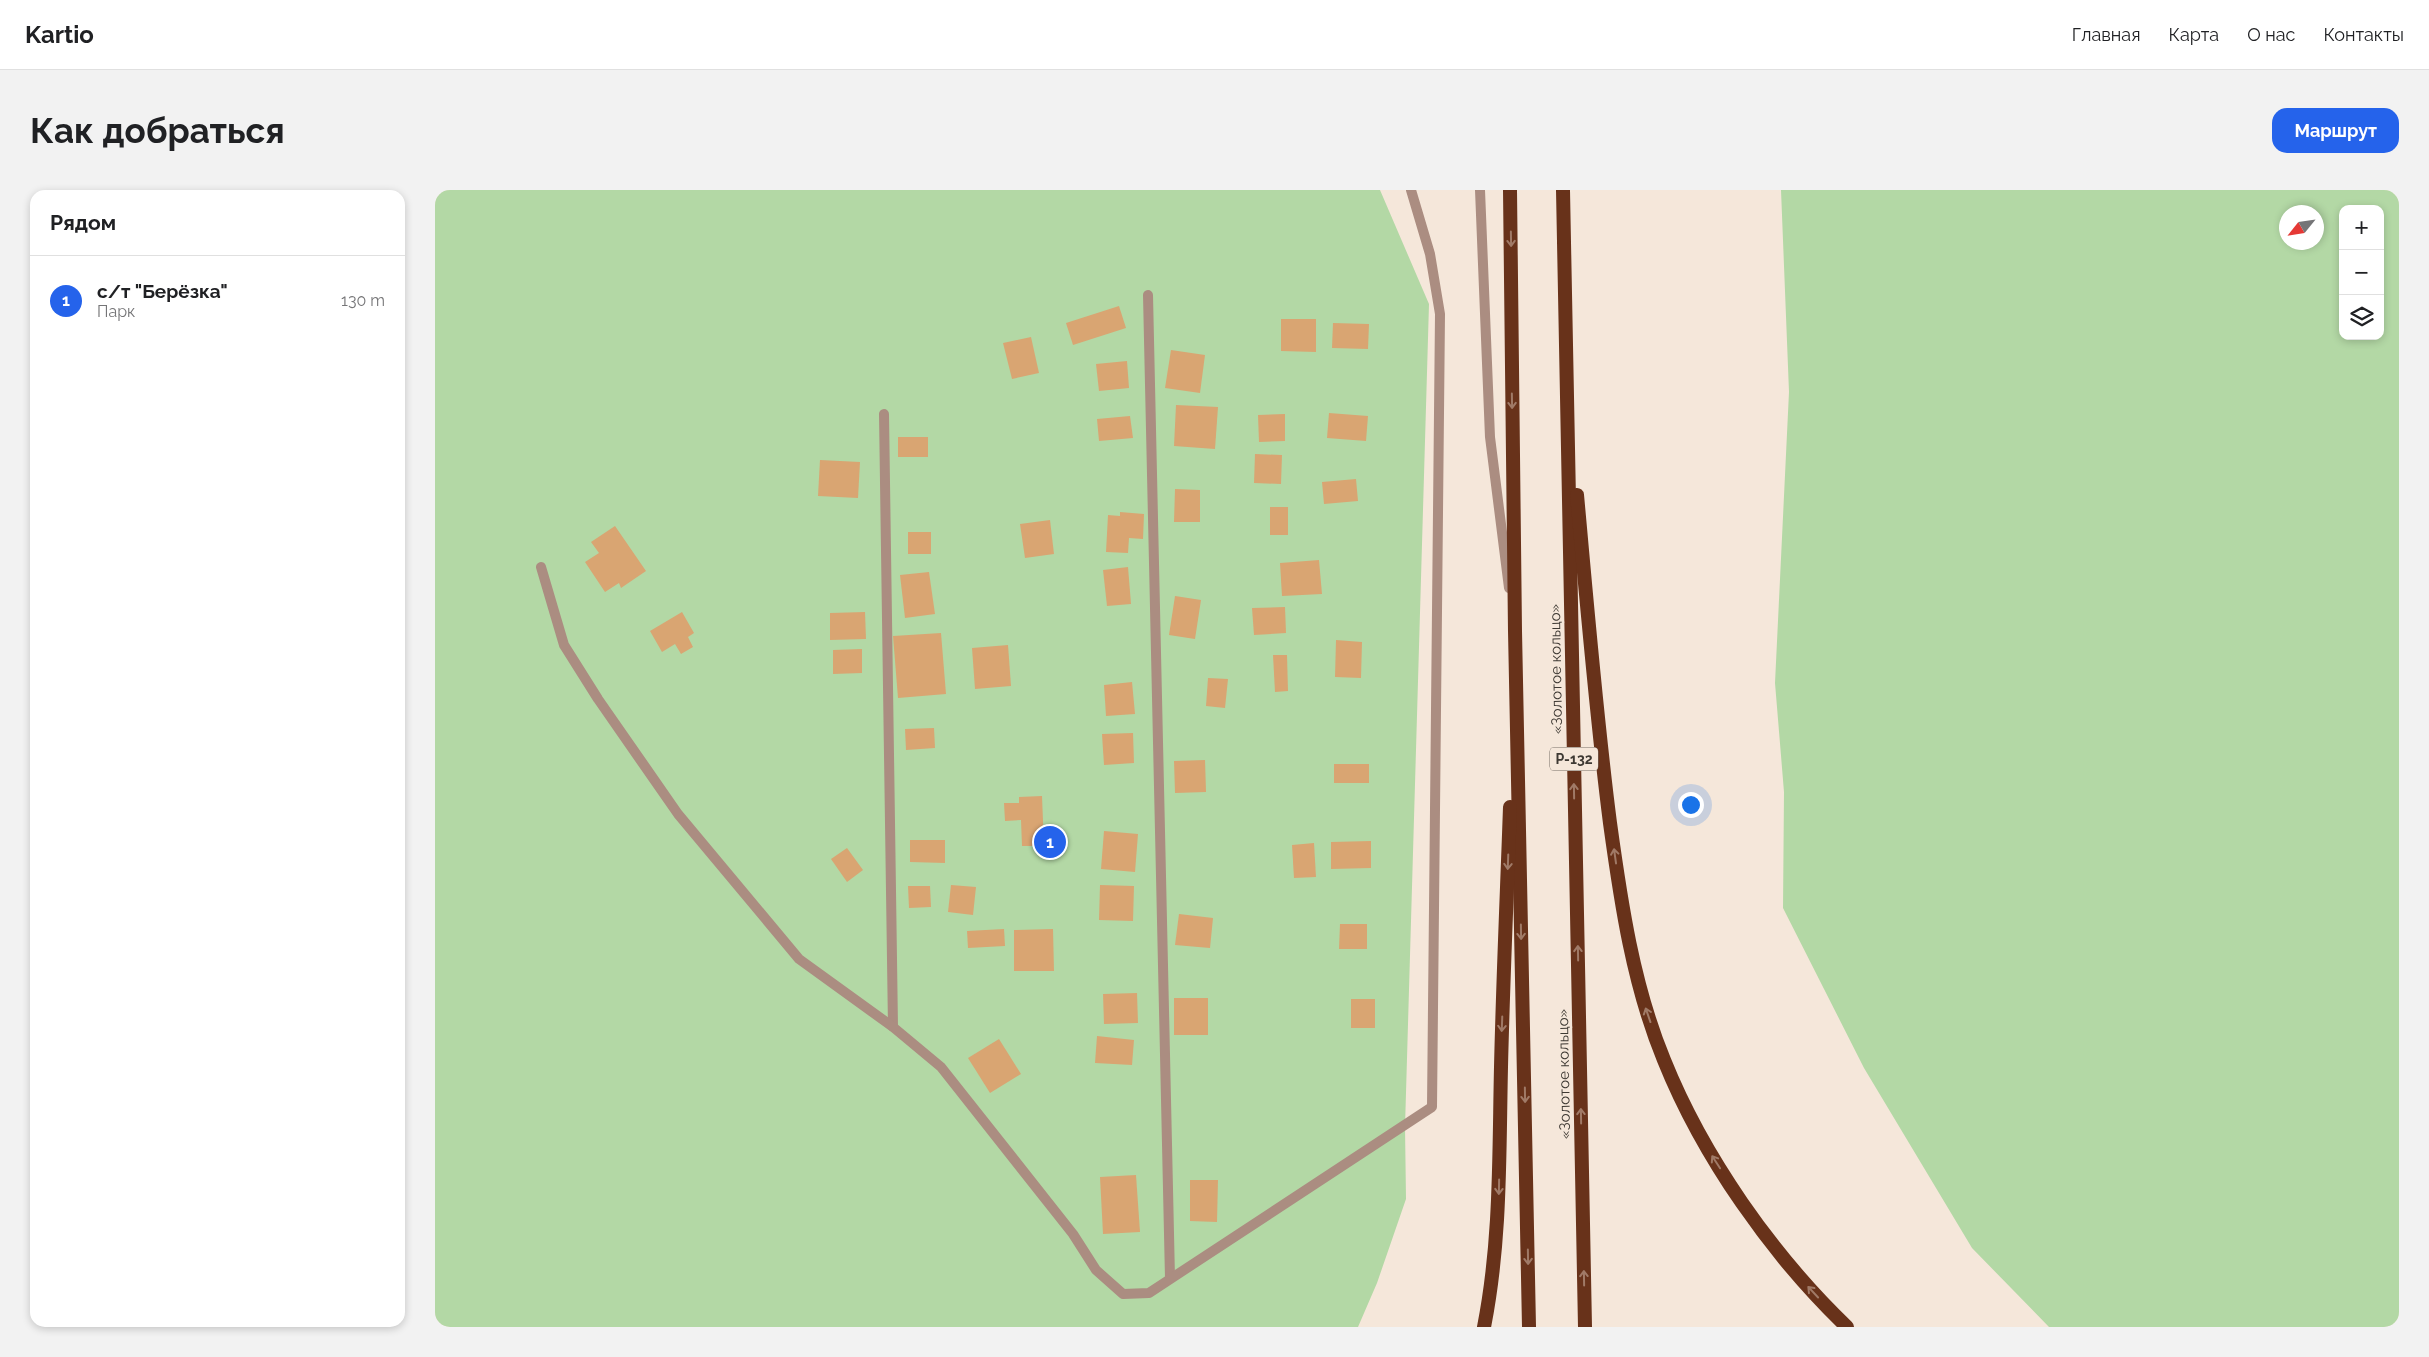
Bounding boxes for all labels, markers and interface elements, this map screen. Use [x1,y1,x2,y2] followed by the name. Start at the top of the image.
[25,20,94,49] text: Kartio
[2072,24,2140,45] text: Главная
[2168,24,2219,45] text: Карта
[2247,24,2295,45] text: О нас
[2323,24,2404,45] text: Контакты
[2272,108,2399,153] button: Маршрут
[30,110,285,151] text: Как добраться
[2279,205,2324,250] north arrow
[2339,205,2384,340] map controls
[2339,205,2384,250] button: +
[50,210,116,235] text: Рядом
[1506,230,1516,246] one-way arrow
[2339,250,2384,295] button: −
[97,280,228,302] text: c/т "Берёзка"
[62,291,70,310] text: 1
[341,291,385,310] text: 130 m
[2339,295,2384,340] button: layers
[97,302,135,321] text: Парк
[1507,392,1517,409] one-way arrow
[1546,604,1566,734] street label: «Золотое кольцо»
[1550,748,1598,770] road number: Р-132
[1569,783,1579,800] one-way arrow
[1678,792,1704,818] your location
[1034,823,1066,861] pin: 1
[1610,848,1620,864] one-way arrow
[1504,854,1513,870] one-way arrow
[1517,924,1526,940] one-way arrow
[1573,946,1582,962] one-way arrow
[1643,1007,1652,1023] one-way arrow
[1554,1009,1574,1139] street label: «Золотое кольцо»
[1498,1016,1507,1032] one-way arrow
[1520,1086,1529,1102] one-way arrow
[1576,1108,1586,1124] one-way arrow
[1711,1155,1721,1169] one-way arrow
[1494,1178,1504,1195] one-way arrow
[1523,1248,1533,1265] one-way arrow
[1579,1271,1589,1287] one-way arrow
[1807,1285,1819,1298] one-way arrow

